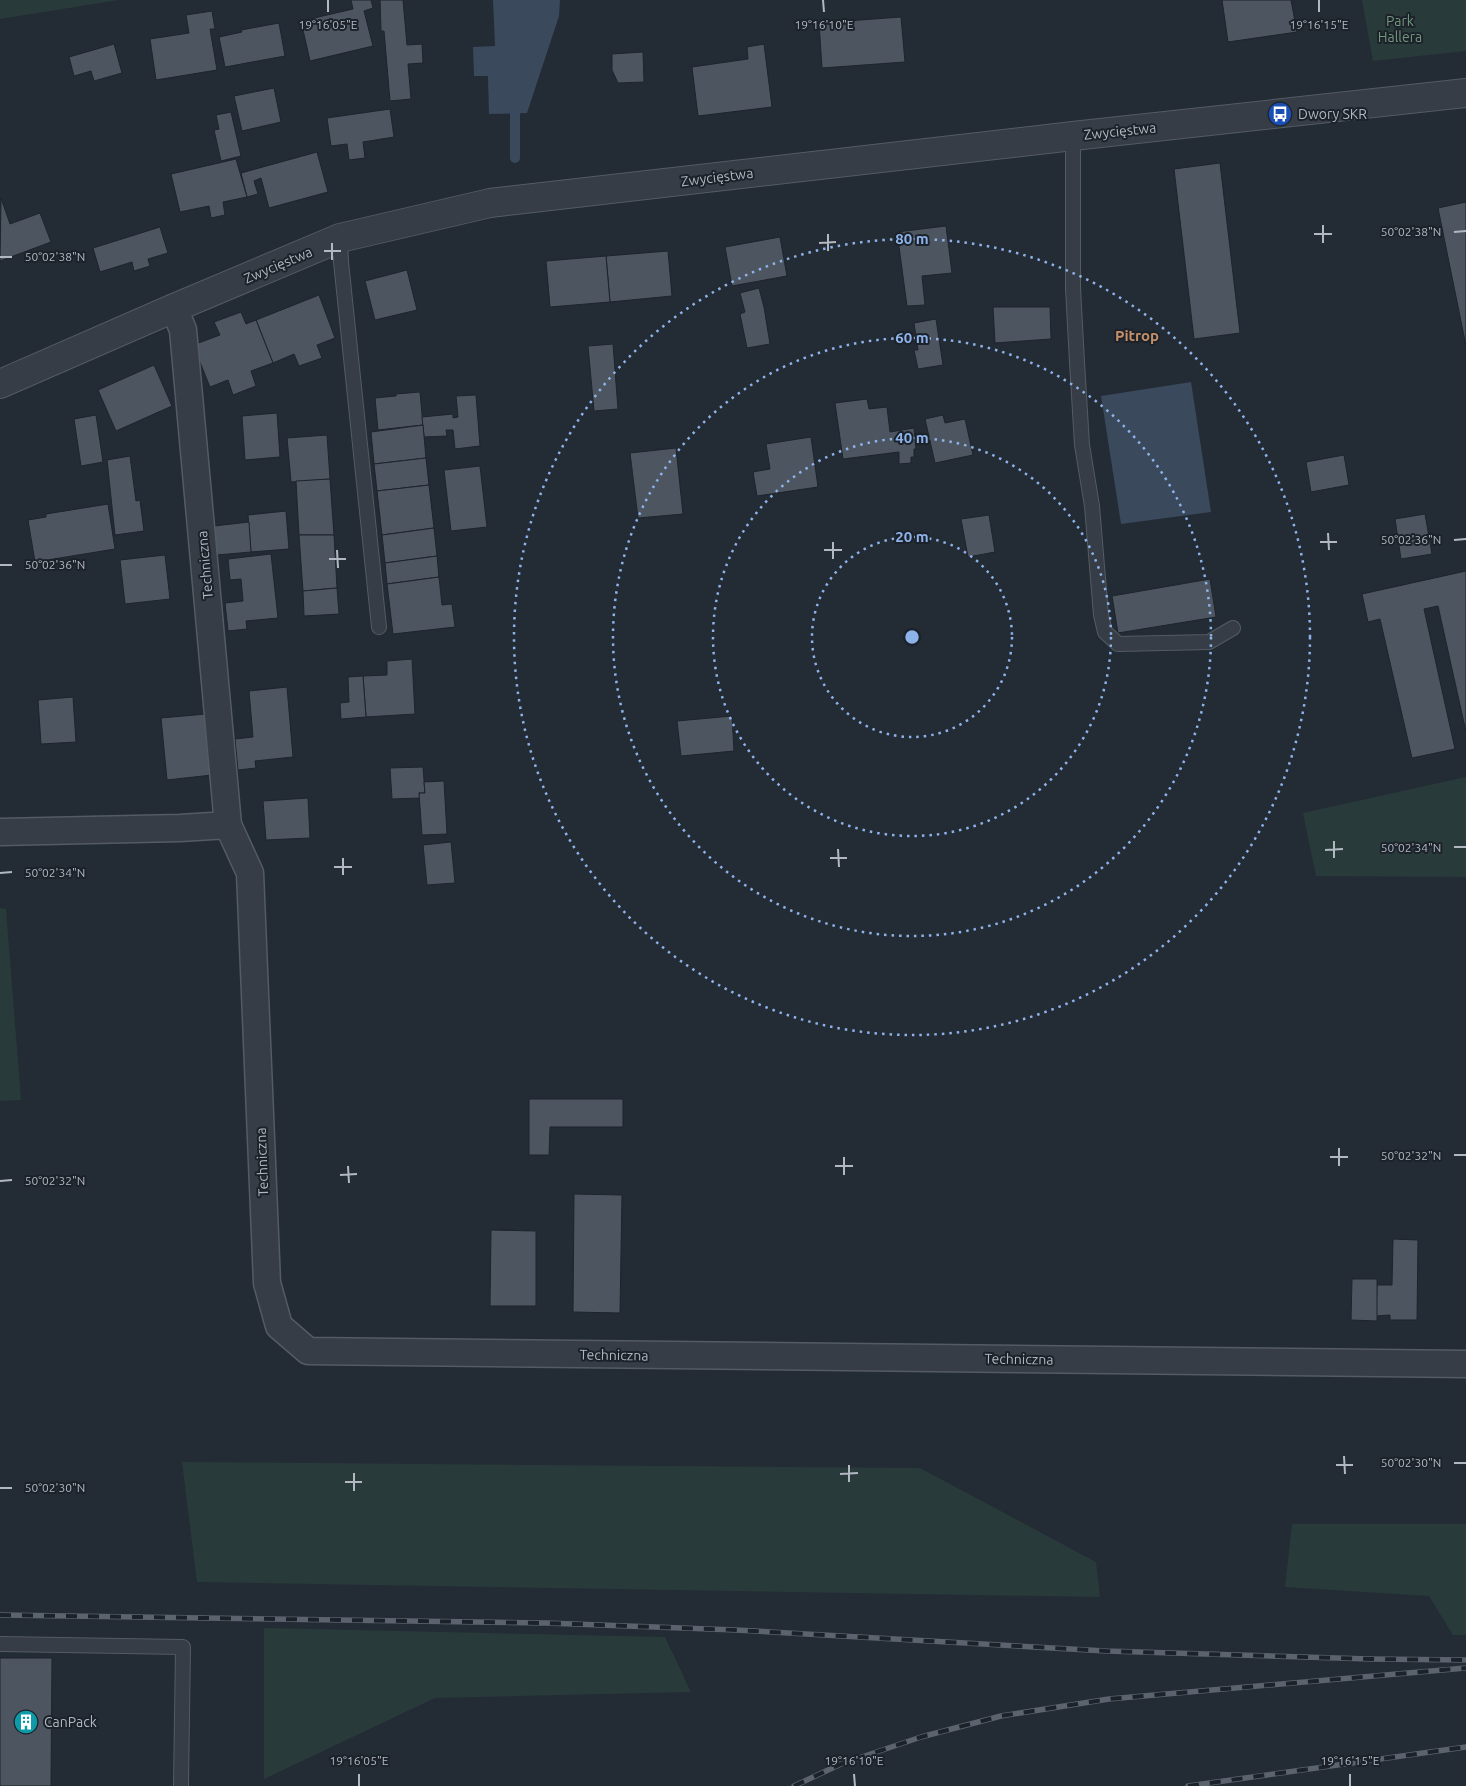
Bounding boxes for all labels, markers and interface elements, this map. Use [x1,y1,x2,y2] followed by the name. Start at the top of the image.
[1378,13,1422,45] park label: Park Hallera
[299,18,358,31] text: 19°16'05"E
[795,18,854,31] text: 19°16'10"E
[1290,18,1349,31] text: 19°16'15"E
[1267,101,1293,127] bus stop icon: Dwory SKR
[1298,106,1367,122] place label: Dwory SKR
[1083,119,1157,143] street label: Zwycięstwa
[680,165,754,189] street label: Zwycięstwa
[1381,225,1441,238] text: 50°02'38"N
[895,230,929,247] text: 80 m
[241,243,315,287] street label: Zwycięstwa
[25,250,85,263] text: 50°02'38"N
[1115,327,1159,344] district label: Pitrop
[895,329,929,346] text: 60 m
[895,429,929,446] text: 40 m
[895,528,929,545] text: 20 m
[194,530,216,600] street label: Techniczna
[1381,533,1441,546] text: 50°02'36"N
[25,558,85,571] text: 50°02'36"N
[903,628,921,646] centre of rings
[1381,841,1441,854] text: 50°02'34"N
[25,866,85,879] text: 50°02'34"N
[253,1127,271,1197] street label: Techniczna
[1381,1149,1441,1162] text: 50°02'32"N
[25,1174,85,1187] text: 50°02'32"N
[579,1346,649,1364] street label: Techniczna
[984,1350,1054,1368] street label: Techniczna
[1381,1456,1441,1469] text: 50°02'30"N
[25,1481,85,1494] text: 50°02'30"N
[13,1709,39,1735] building icon: CanPack
[44,1714,97,1730] place label: CanPack
[330,1754,389,1767] text: 19°16'05"E
[825,1754,884,1767] text: 19°16'10"E
[1321,1754,1380,1767] text: 19°16'15"E

